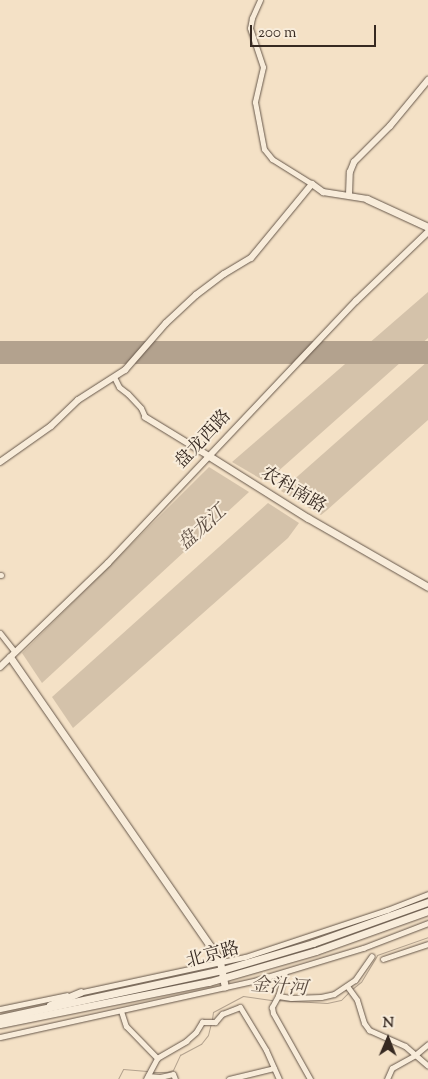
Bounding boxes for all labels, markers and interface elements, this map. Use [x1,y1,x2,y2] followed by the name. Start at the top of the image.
[253,15,379,47] scale bar
[258,23,297,44] text: 200 m
[172,406,236,474] street label: 盘龙西路
[257,463,329,519] street label: 农科南路
[174,501,232,557] water label: 盘龙江
[184,939,242,973] street label: 北京路
[250,975,308,1001] water label: 金汁河
[363,1014,413,1064] north arrow
[382,1014,394,1034] text: N

